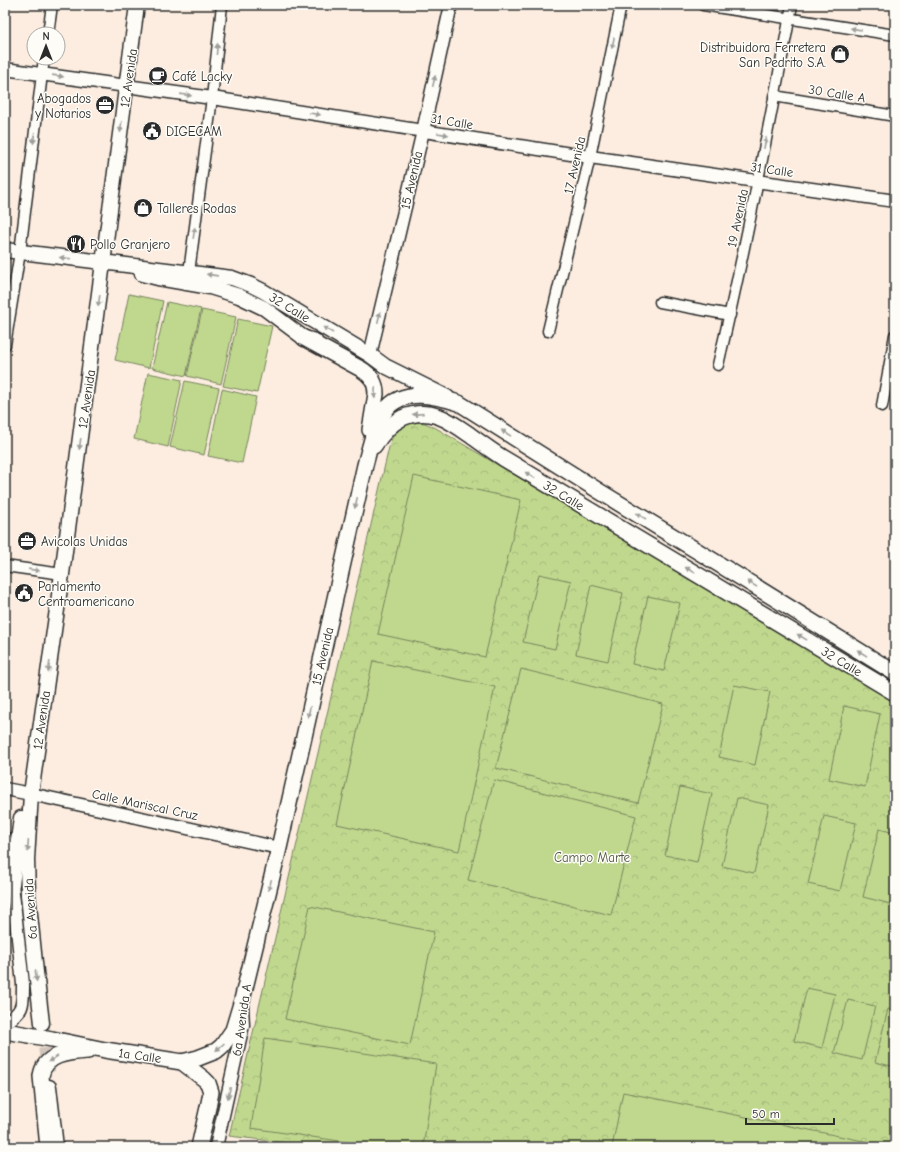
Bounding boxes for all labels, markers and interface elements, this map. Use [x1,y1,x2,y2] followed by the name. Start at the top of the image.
[26,26,66,66] north arrow
[850,26,863,32] one-way arrow
[42,30,50,43] text: N
[610,37,616,49] one-way arrow
[700,40,826,70] place label: Distribuidora Ferretera San Pedrito S.A.
[214,43,220,55] one-way arrow
[829,43,851,65] shop icon: Distribuidora Ferretera San Pedrito S.A.
[117,48,140,108] street label: 12 Avenida
[147,65,169,87] cafe icon: Café Lacky
[172,69,232,84] place label: Café Lacky
[52,73,64,79] one-way arrow
[431,75,437,87] one-way arrow
[807,82,867,105] street label: 30 Calle A
[34,91,91,121] place label: Abogados y Notarios
[180,92,192,98] one-way arrow
[94,94,116,116] office icon: Abogados y Notarios
[309,111,321,117] one-way arrow
[430,111,475,132] street label: 31 Calle
[141,120,163,142] public building icon: DIGECAM
[118,121,125,133] one-way arrow
[166,124,222,139] place label: DIGECAM
[437,131,449,137] one-way arrow
[31,132,37,144] one-way arrow
[561,135,588,195] street label: 17 Avenida
[763,137,769,149] one-way arrow
[397,149,425,211] street label: 15 Avenida
[750,159,795,180] street label: 31 Calle
[724,188,751,249] street label: 19 Avenida
[132,197,154,219] shop icon: Talleres Rodas
[157,201,236,216] place label: Talleres Rodas
[191,227,197,239] one-way arrow
[65,233,87,255] restaurant icon: Pollo Granjero
[90,237,170,252] place label: Pollo Granjero
[59,255,71,261] one-way arrow
[206,272,218,278] one-way arrow
[267,290,313,326] street label: 32 Calle
[96,295,102,307] one-way arrow
[376,310,382,323] one-way arrow
[322,326,334,333] one-way arrow
[75,369,98,429] street label: 12 Avenida
[372,387,378,400] one-way arrow
[412,411,424,418] one-way arrow
[501,429,511,437] one-way arrow
[77,438,83,450] one-way arrow
[524,471,536,478] one-way arrow
[541,478,587,514] street label: 32 Calle
[353,497,359,509] one-way arrow
[635,513,647,520] one-way arrow
[16,530,38,552] office icon: Avicolas Unidas
[41,534,128,549] place label: Avicolas Unidas
[28,567,40,573] one-way arrow
[684,567,696,574] one-way arrow
[38,579,134,609] place label: Parlamento Centroamericano
[746,580,758,587] one-way arrow
[13,582,35,604] public building icon: Parlamento Centroamericano
[308,625,336,687] street label: 15 Avenida
[796,633,808,640] one-way arrow
[819,644,865,680] street label: 32 Calle
[856,649,868,656] one-way arrow
[46,661,52,673] one-way arrow
[30,690,53,750] street label: 12 Avenida
[306,706,312,718] one-way arrow
[91,786,200,823] street label: Calle Mariscal Cruz
[24,840,31,852] one-way arrow
[554,850,631,865] park label: Campo Marte
[21,878,40,940] street label: 6a Avenida
[266,879,272,892] one-way arrow
[33,970,39,982] one-way arrow
[229,982,254,1057] street label: 6a Avenida A
[214,1042,225,1051] one-way arrow
[118,1045,163,1066] street label: 1a Calle
[47,1055,59,1062] one-way arrow
[225,1087,231,1100] one-way arrow
[746,1100,834,1126] scale bar
[752,1107,780,1121] text: 50 m

